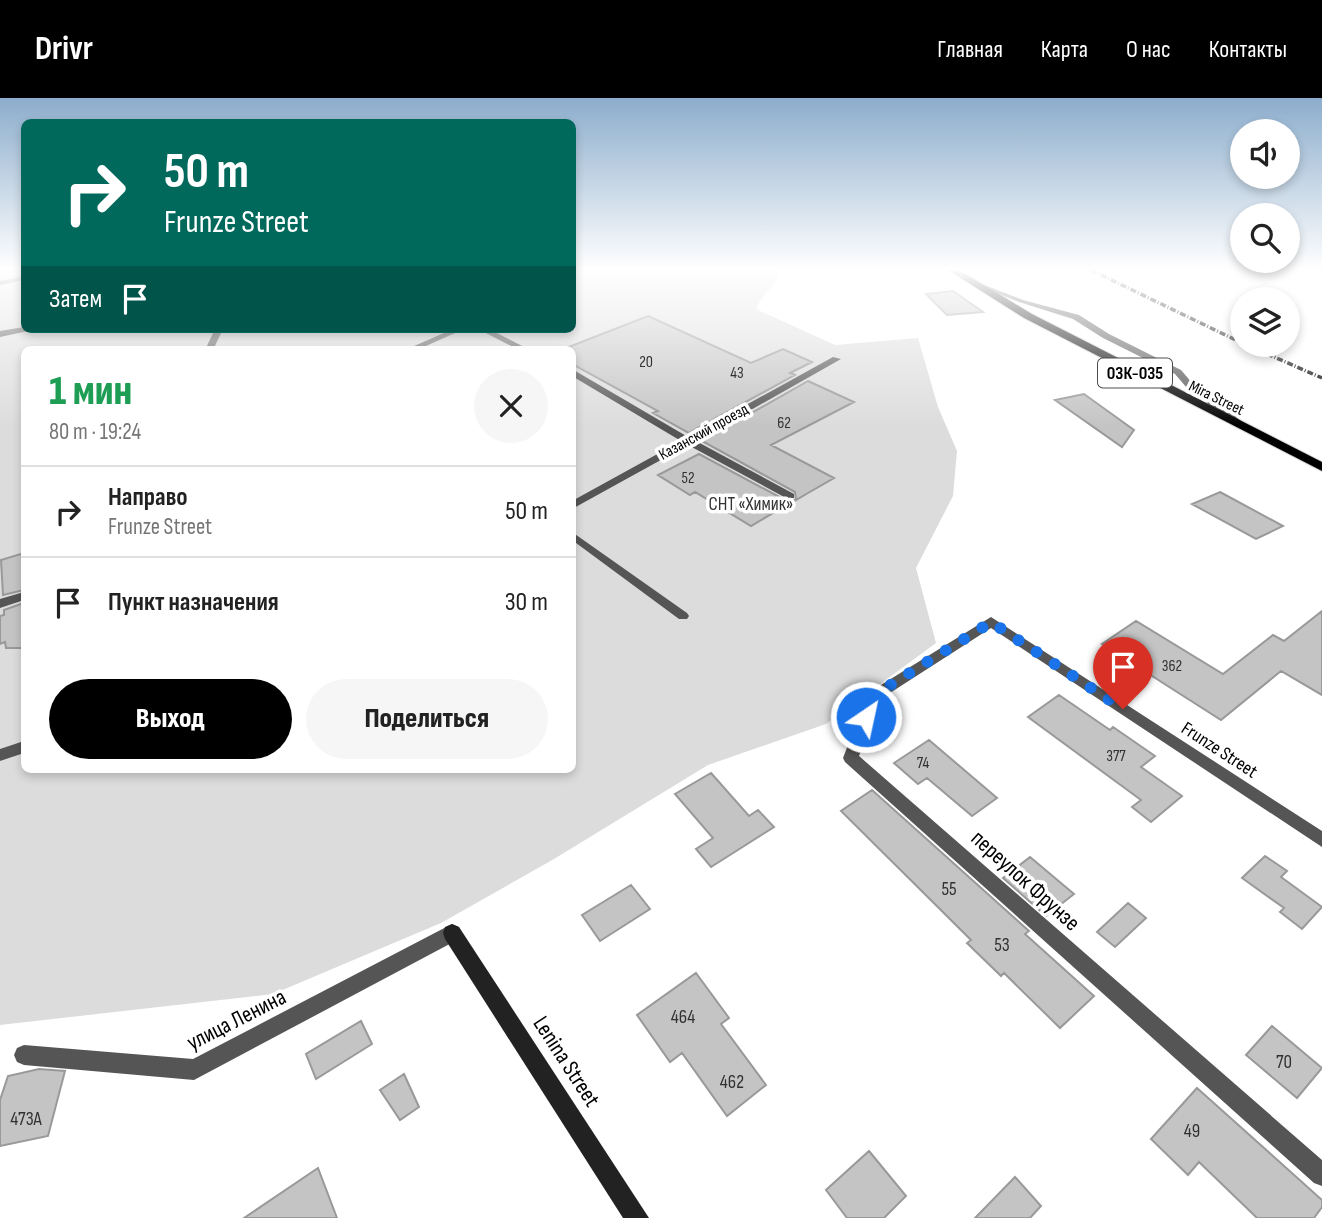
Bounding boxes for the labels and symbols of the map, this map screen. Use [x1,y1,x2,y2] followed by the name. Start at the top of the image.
[639,353,653,372] house number: 20
[1098,358,1172,388] road number: 03К-035
[730,364,744,383] house number: 43
[1186,377,1247,420] street label: Mira Street
[656,400,752,465] street label: Казанский проезд
[777,414,791,433] house number: 62
[681,469,695,488] house number: 52
[709,493,793,516] park label: СНТ «Химик»
[1093,637,1153,709] pin
[1162,657,1182,676] house number: 362
[829,680,903,754] position arrow
[1177,717,1262,783] street label: Frunze Street
[1106,747,1126,766] house number: 377
[917,754,929,773] house number: 74
[965,824,1086,937] street label: переулок Фрунзе
[941,878,957,901] house number: 55
[994,934,1010,957] house number: 53
[182,983,291,1057] street label: улица Ленина
[671,1006,695,1029] house number: 464
[527,1011,606,1112] street label: Lenina Street
[1276,1051,1292,1074] house number: 70
[720,1071,744,1094] house number: 462
[10,1108,43,1131] house number: 473А
[1184,1120,1200,1143] house number: 49

